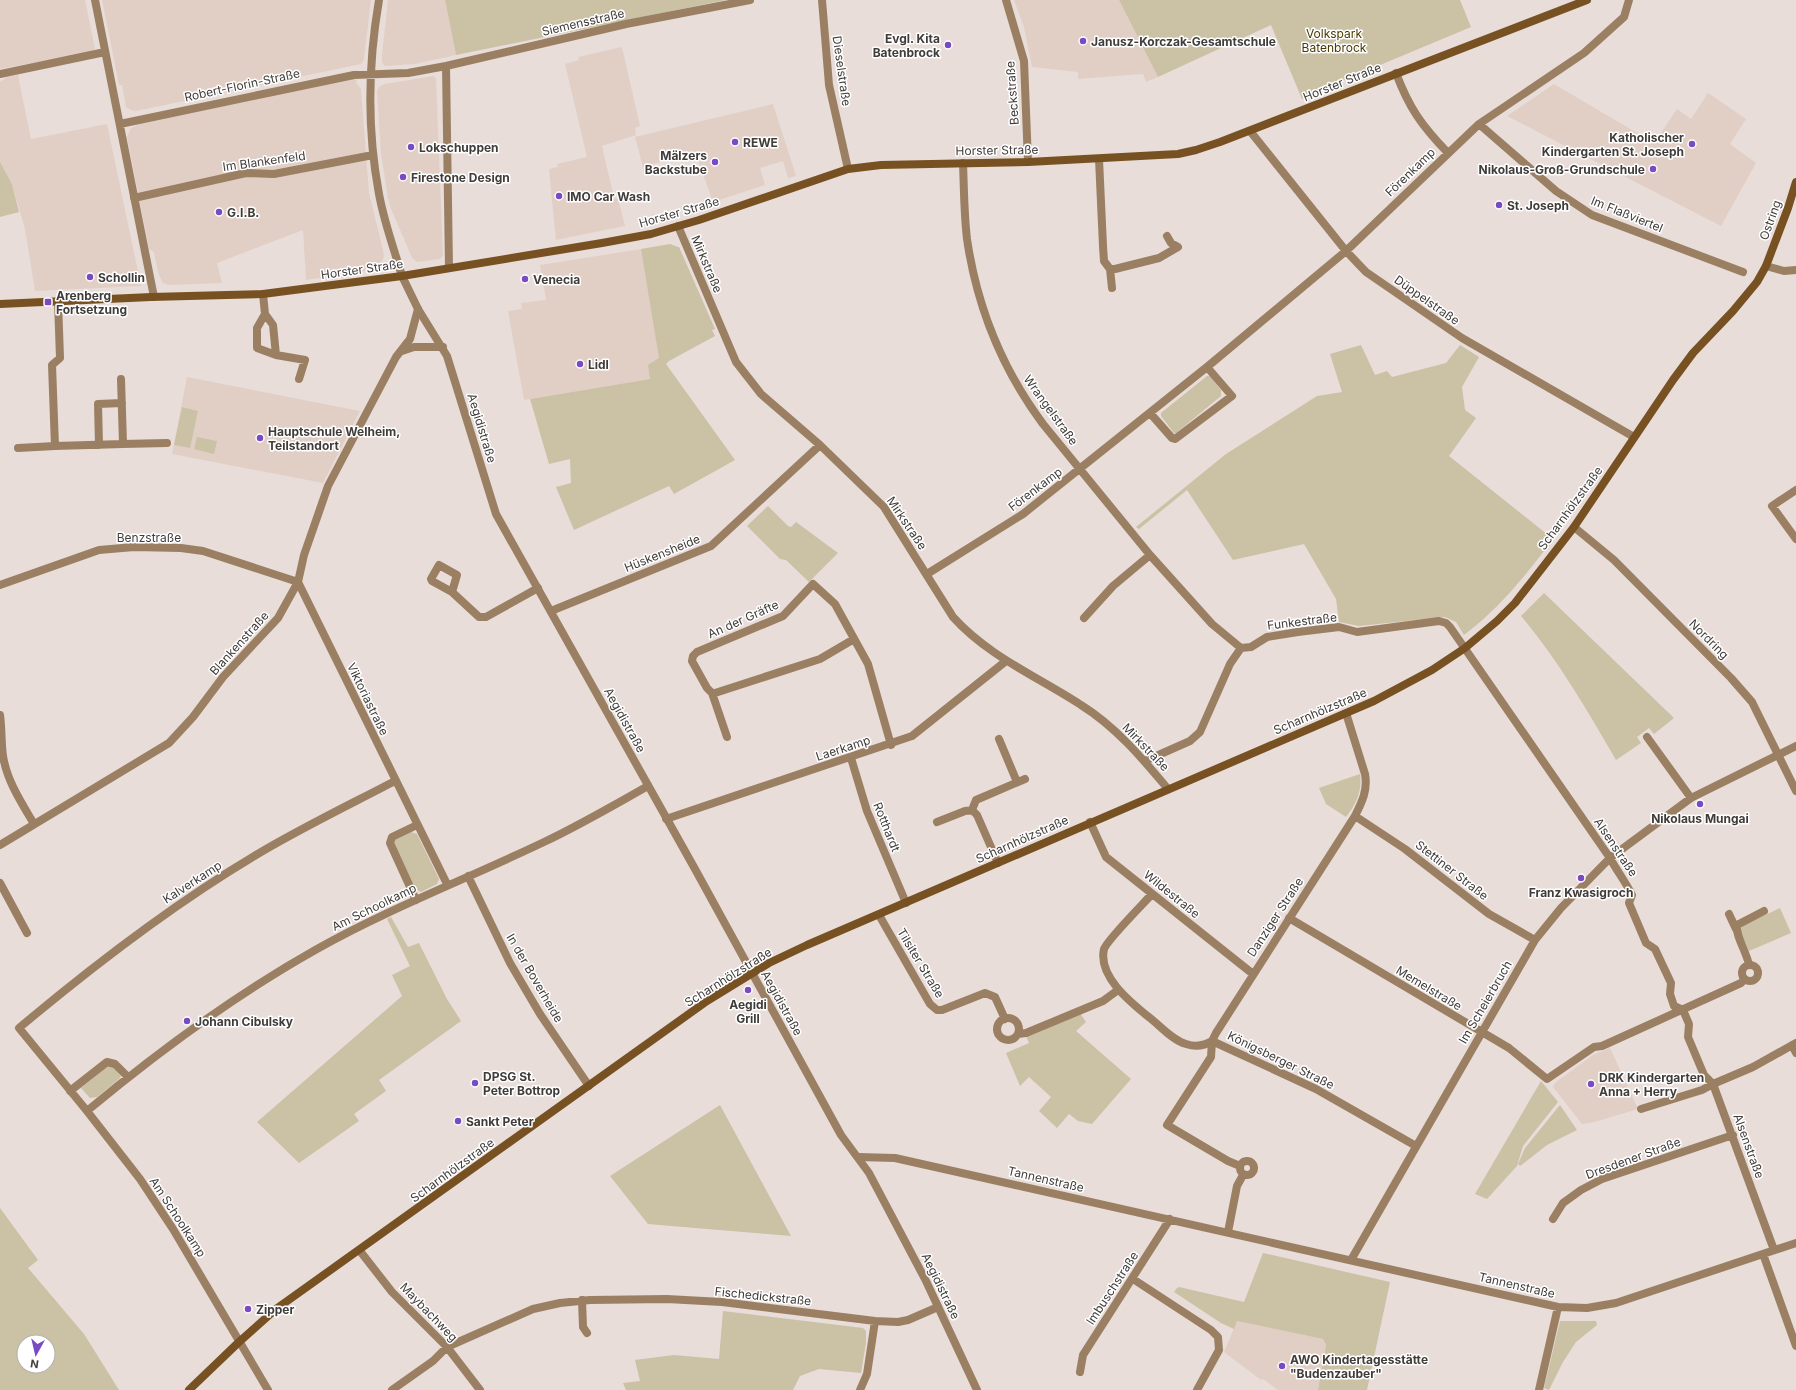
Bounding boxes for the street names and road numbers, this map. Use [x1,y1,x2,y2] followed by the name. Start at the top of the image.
[540,5,626,39] street label: Siemensstraße
[830,35,854,107] street label: Dieselstraße
[1002,60,1022,126] street label: Beckstraße
[1301,60,1383,104] street label: Horster Straße
[183,65,301,105] street label: Robert-Florin-Straße
[955,142,1039,158] street label: Horster Straße
[1382,145,1438,199] street label: Förenkamp
[222,148,306,174] street label: Im Blankenfeld
[637,193,721,231] street label: Horster Straße
[1589,193,1665,235] street label: Im Flaßviertel
[1756,198,1784,242] street label: Ostring
[688,233,726,295] street label: Mirkstraße
[320,256,404,282] street label: Horster Straße
[1391,272,1463,328] street label: Düppelstraße
[1021,372,1081,448] street label: Wrangelstraße
[464,392,500,464] street label: Aegidistraße
[1535,463,1605,553] street label: Scharnhölzstraße
[1005,464,1065,514] street label: Förenkamp
[884,494,930,552] street label: Mirkstraße
[117,530,181,545] street label: Benzstraße
[622,531,702,575] street label: Hüskensheide
[705,597,781,641] street label: An der Gräfte
[206,608,272,678] street label: Blankenstraße
[1266,609,1338,633] street label: Funkestraße
[1686,616,1732,662] street label: Nordring
[344,660,392,738] street label: Viktoriastraße
[601,685,649,755] street label: Aegidistraße
[1271,685,1369,737] street label: Scharnhölzstraße
[1119,720,1173,774] street label: Mirkstraße
[814,732,872,764] street label: Laerkamp
[870,800,904,854] street label: Rotthardt
[973,812,1071,866] street label: Scharnhölzstraße
[1591,815,1641,879] street label: Alsenstraße
[1413,837,1491,903] street label: Stettiner Straße
[160,857,224,907] street label: Kalverkamp
[1141,867,1203,921] street label: Wildestraße
[1244,875,1306,959] street label: Danziger Straße
[329,880,419,934] street label: Am Schoolkamp
[894,925,948,1001] street label: Tilsiter Straße
[503,931,567,1025] street label: In der Boverheide
[682,944,774,1010] street label: Scharnhölzstraße
[1455,958,1515,1046] street label: Im Scheierbruch
[1393,962,1465,1014] street label: Memelstraße
[758,968,806,1038] street label: Aegidistraße
[1225,1028,1337,1092] street label: Königsberger Straße
[1730,1112,1768,1180] street label: Alsenstraße
[1583,1134,1683,1182] street label: Dresdener Straße
[407,1135,497,1205] street label: Scharnhölzstraße
[1006,1163,1086,1195] street label: Tannenstraße
[147,1174,209,1260] street label: Am Schoolkamp
[1083,1249,1141,1327] street label: Imbuschstraße
[919,1250,963,1322] street label: Aegidistraße
[1477,1269,1557,1301] street label: Tannenstraße
[397,1279,461,1345] street label: Maybachweg
[714,1283,812,1309] street label: Fischedickstraße

